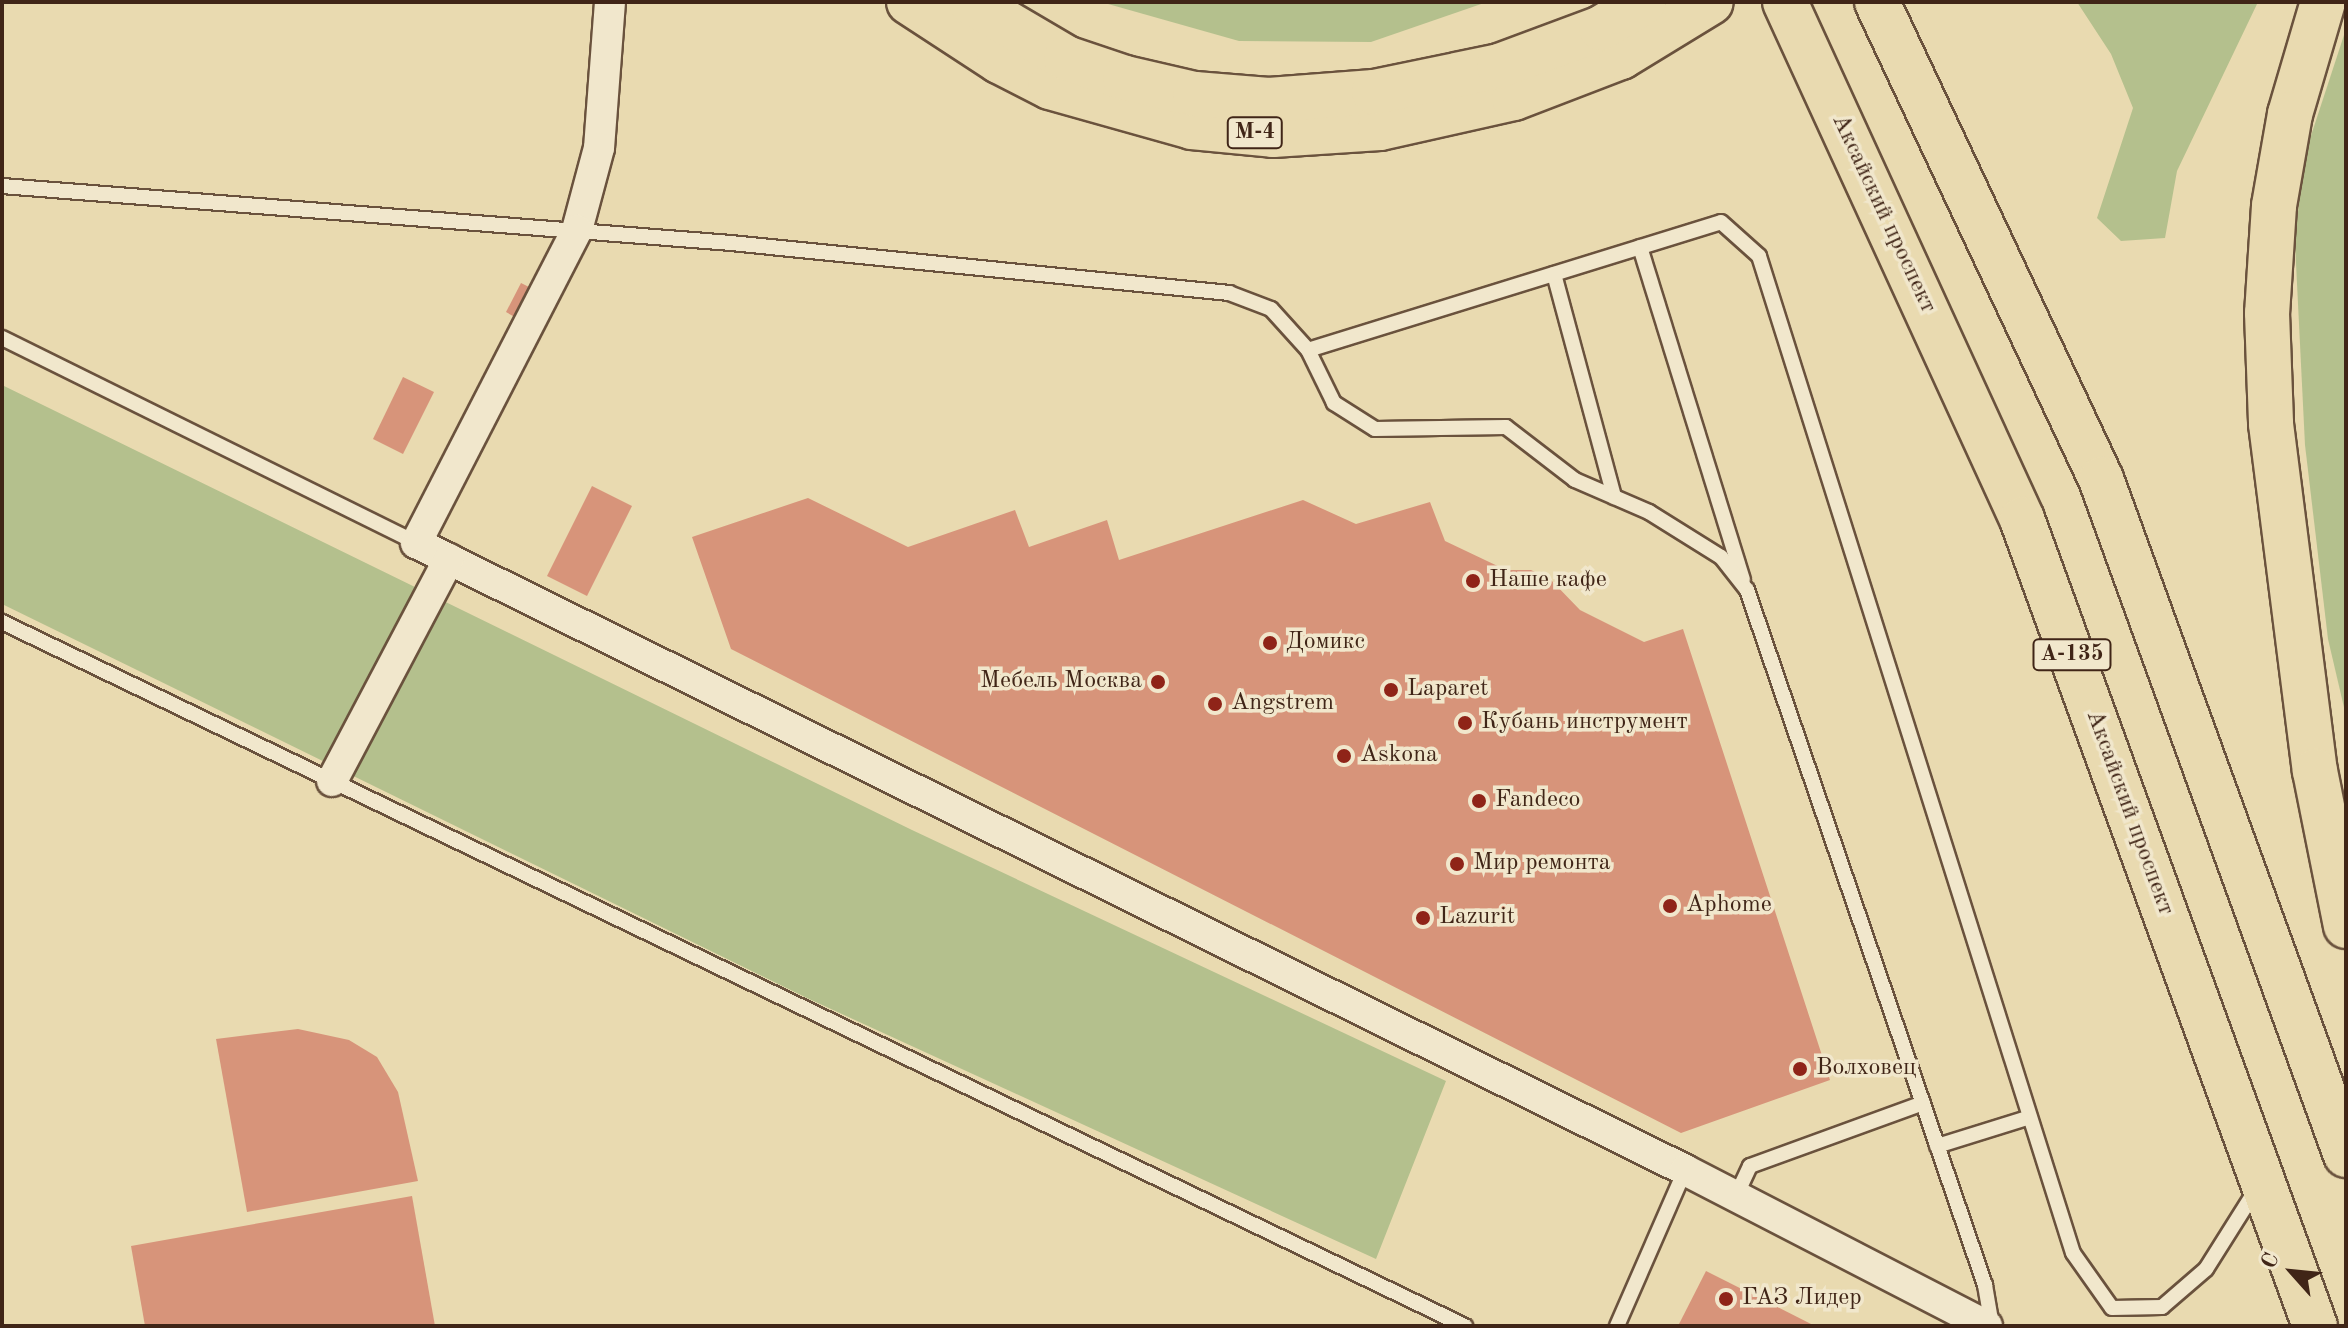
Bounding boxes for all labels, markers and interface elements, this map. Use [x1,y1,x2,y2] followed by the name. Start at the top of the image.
[1824,110,1942,318] street label: Аксайский проспект
[1225,115,1285,151] road number: М-4
[1489,567,1607,595] place label: Наше кафе
[1464,572,1482,590] marker: Наше кафе
[1286,629,1365,657] place label: Домикс
[1261,634,1279,652] marker: Домикс
[2032,637,2112,673] road number: А-135
[980,668,1142,696] place label: Мебель Москва
[1149,673,1167,691] marker: Мебель Москва
[1407,676,1489,704] place label: Laparet
[1382,681,1400,699] marker: Laparet
[1231,690,1334,718] place label: Angstrem
[1206,695,1224,713] marker: Angstrem
[2078,706,2180,920] street label: Аксайский проспект
[1481,709,1688,737] place label: Кубань инструмент
[1456,714,1474,732] marker: Кубань инструмент
[1360,742,1438,770] place label: Askona
[1335,747,1353,765] marker: Askona
[1495,787,1580,815] place label: Fandeco
[1470,792,1488,810] marker: Fandeco
[1473,850,1611,878] place label: Мир ремонта
[1448,855,1466,873] marker: Мир ремонта
[1686,892,1772,920] place label: Aphome
[1661,897,1679,915] marker: Aphome
[1439,904,1515,932] place label: Lazurit
[1414,909,1432,927] marker: Lazurit
[1816,1055,1916,1083] place label: Волховец
[1791,1060,1809,1078] marker: Волховец
[2252,1232,2332,1312] north arrow
[2258,1250,2284,1273] text: С
[1742,1285,1862,1313] place label: ГАЗ Лидер
[1717,1290,1735,1308] marker: ГАЗ Лидер

